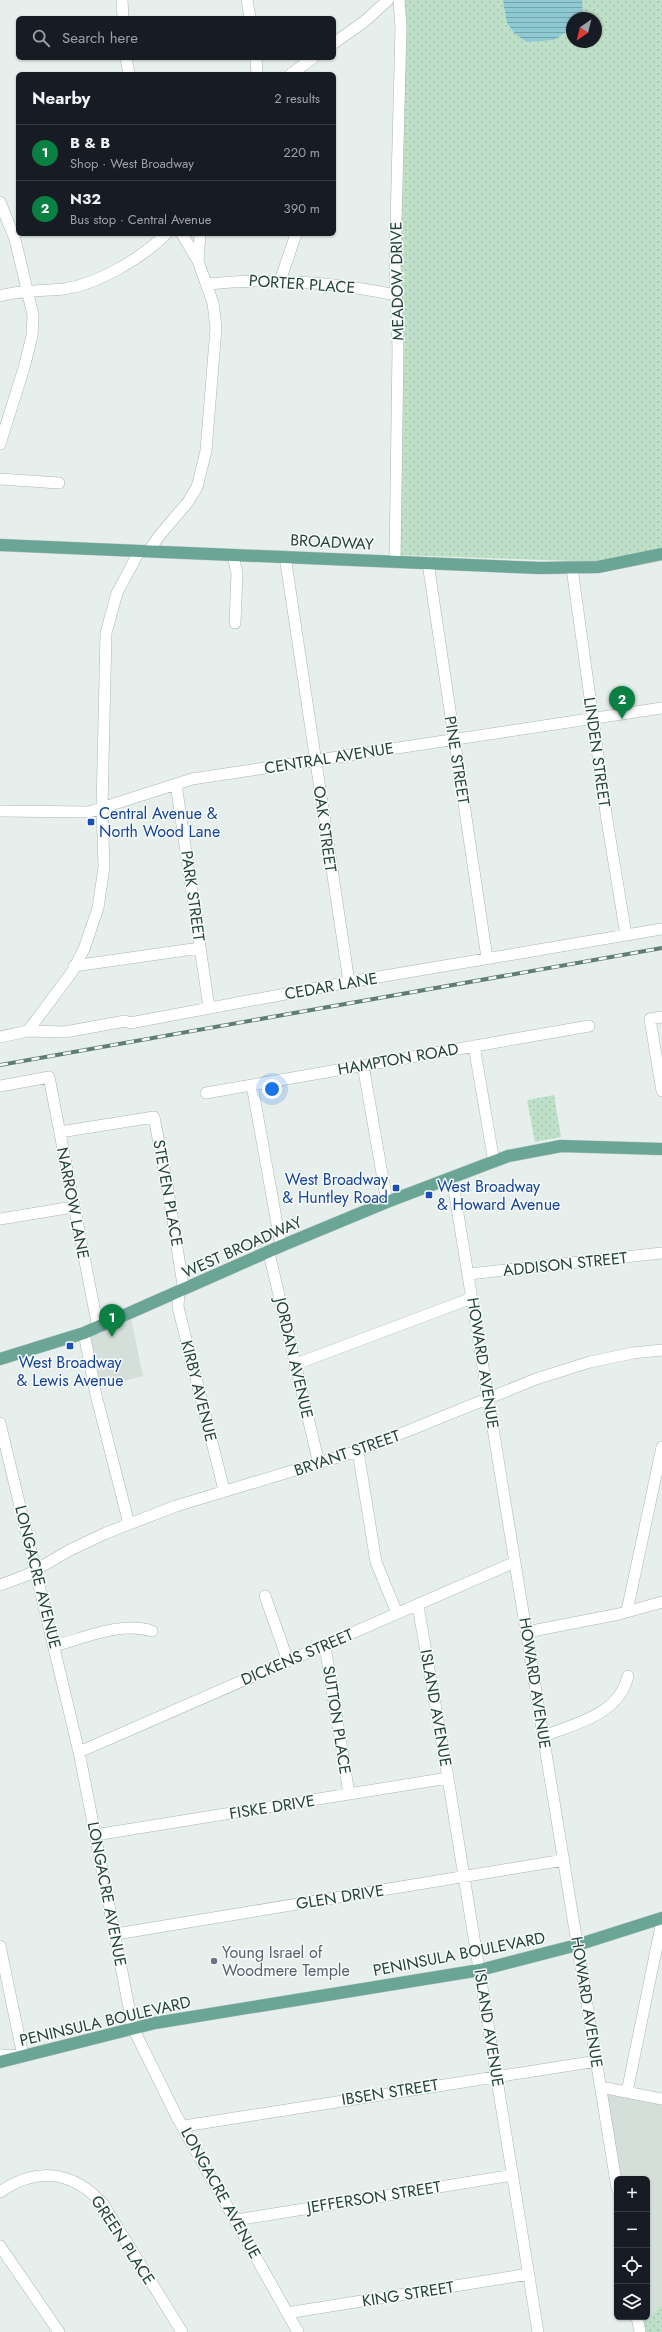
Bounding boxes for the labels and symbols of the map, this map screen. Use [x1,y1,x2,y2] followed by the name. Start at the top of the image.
[566,12,602,48] north arrow
[384,221,410,341] street label: MEADOW DRIVE
[248,269,356,299] street label: PORTER PLACE
[290,528,374,556] street label: BROADWAY
[609,686,635,719] pin: 2
[578,696,616,809] street label: LINDEN STREET
[439,714,475,806] street label: PINE STREET
[263,736,395,780] street label: CENTRAL AVENUE
[308,784,343,874] street label: OAK STREET
[99,802,220,843] place label: Central Avenue & North Wood Lane
[86,817,96,827] marker: Central Avenue & North Wood Lane
[175,849,211,943] street label: PARK STREET
[283,967,379,1005] street label: CEDAR LANE
[336,1037,460,1081] street label: HAMPTON ROAD
[262,1079,282,1099] your location
[147,1138,189,1248] street label: STEVEN PLACE
[51,1145,95,1261] street label: NARROW LANE
[282,1168,389,1209] place label: West Broadway & Huntley Road
[437,1175,560,1216] place label: West Broadway & Howard Avenue
[391,1183,401,1193] marker: West Broadway & Huntley Road
[424,1190,434,1200] marker: West Broadway & Howard Avenue
[178,1210,306,1284] street label: WEST BROADWAY
[502,1246,629,1282] street label: ADDISON STREET
[268,1293,319,1421] street label: JORDAN AVENUE
[461,1296,505,1430] street label: HOWARD AVENUE
[99,1304,125,1337] pin: 1
[175,1338,223,1444] street label: KIRBY AVENUE
[65,1341,75,1351] marker: West Broadway & Lewis Avenue
[17,1351,123,1392] place label: West Broadway & Lewis Avenue
[291,1424,404,1482] street label: BRYANT STREET
[9,1503,67,1651] street label: LONGACRE AVENUE
[513,1616,557,1750] street label: HOWARD AVENUE
[237,1623,357,1691] street label: DICKENS STREET
[414,1648,458,1768] street label: ISLAND AVENUE
[317,1664,357,1776] street label: SUTTON PLACE
[228,1789,316,1825] street label: FISKE DRIVE
[82,1820,132,1968] street label: LONGACRE AVENUE
[294,1879,386,1915] street label: GLEN DRIVE
[371,1926,547,1982] street label: PENINSULA BOULEVARD
[565,1935,609,2069] street label: HOWARD AVENUE
[222,1941,350,1982] place label: Young Israel of Woodmere Temple
[209,1956,219,1966] marker: Young Israel of Woodmere Temple
[468,1968,510,2088] street label: ISLAND AVENUE
[17,1990,193,2052] street label: PENINSULA BOULEVARD
[340,2073,441,2111] street label: IBSEN STREET
[175,2123,267,2263] street label: LONGACRE AVENUE
[303,2175,443,2219] street label: JEFFERSON STREET
[85,2191,161,2289] street label: GREEN PLACE
[360,2275,456,2313] street label: KING STREET

